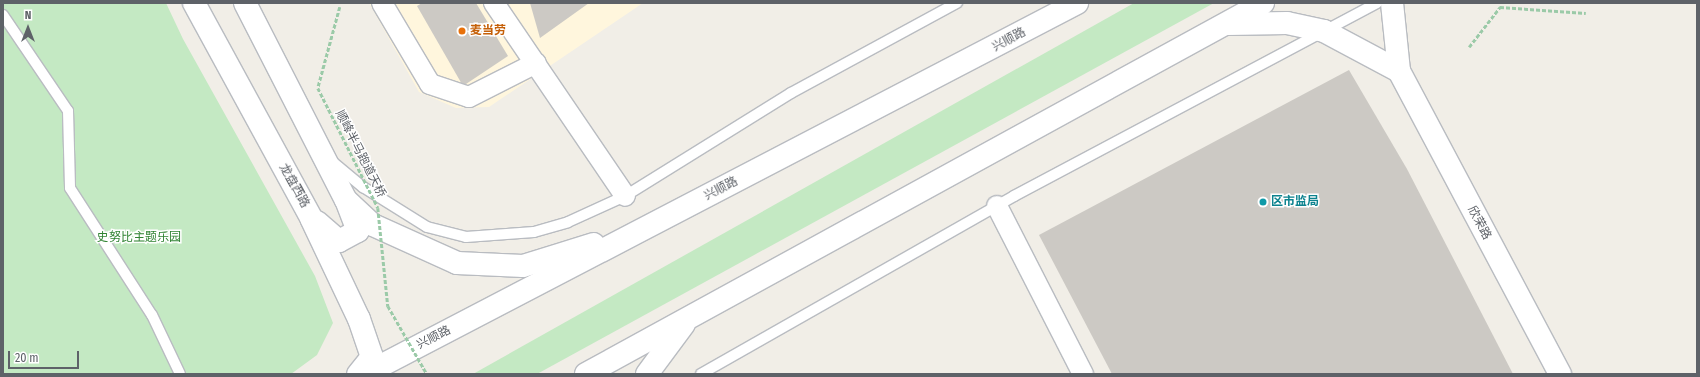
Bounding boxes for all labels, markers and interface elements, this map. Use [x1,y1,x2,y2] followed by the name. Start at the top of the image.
[8,8,48,48] north arrow
[25,9,31,22] text: N
[470,24,506,38] place label: 麦当劳
[990,25,1028,55] street label: 兴顺路
[457,26,467,36] marker: 麦当劳
[332,108,388,200] street label: 顺峰半马跑道天桥
[276,162,312,210] street label: 龙盘西路
[702,174,740,204] street label: 兴顺路
[1271,195,1319,209] place label: 区市监局
[1258,197,1268,207] marker: 区市监局
[1464,204,1494,242] street label: 欣荣路
[97,231,181,245] park label: 史努比主题乐园
[415,323,453,353] street label: 兴顺路
[10,343,81,369] scale bar
[15,351,39,365] text: 20 m

